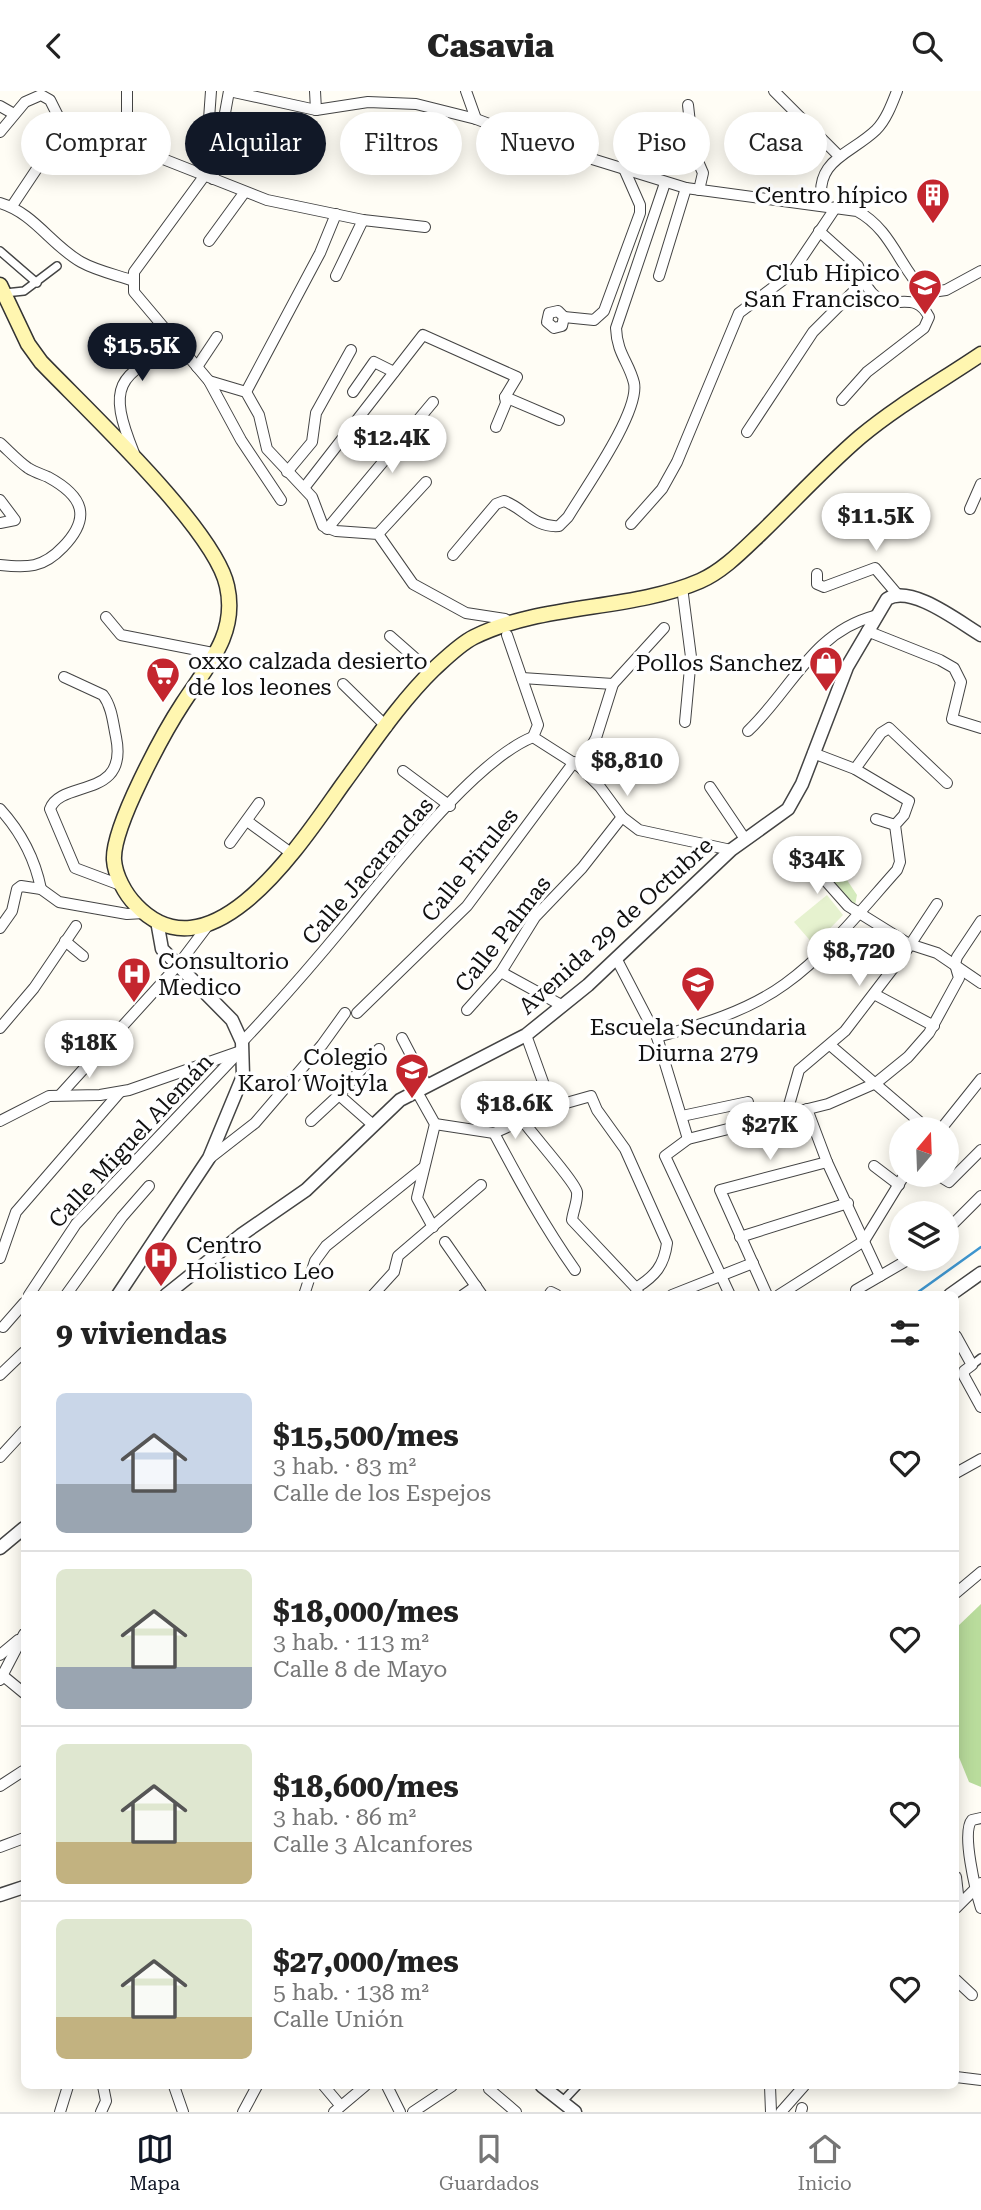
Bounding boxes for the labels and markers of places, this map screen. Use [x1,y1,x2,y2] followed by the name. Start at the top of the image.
[914,176,952,225] building icon: Centro hípico
[755,182,908,209] place label: Centro hípico
[744,260,900,313] place label: Club Hipico San Francisco
[906,267,944,316] school or university icon: Club Hipico San Francisco
[85,323,199,383] pin: $15.5K
[335,415,449,475] pin: $12.4K
[819,493,933,553] pin: $11.5K
[807,644,845,693] shop icon: Pollos Sanchez
[188,648,428,701] place label: oxxo calzada desierto de los leones
[636,650,802,677] place label: Pollos Sanchez
[144,655,182,704] supermarket icon: oxxo calzada desierto de los leones
[570,739,684,798] pin: $8,810
[776,837,858,896] pin: $34K
[802,929,916,988] pin: $8,720
[158,948,289,1001] place label: Consultorio Medico
[115,955,153,1004] hospital icon: Consultorio Medico
[679,964,717,1013] school or university icon: Escuela Secundaria Diurna 279
[590,1014,807,1067] place label: Escuela Secundaria Diurna 279
[48,1021,130,1080] pin: $18K
[238,1044,389,1097] place label: Colegio Karol Wojtyla
[393,1051,431,1100] school or university icon: Colegio Karol Wojtyla
[458,1081,572,1141] pin: $18.6K
[729,1103,811,1162] pin: $27K
[186,1232,334,1285] place label: Centro Holistico Leo
[142,1239,180,1288] hospital icon: Centro Holistico Leo

